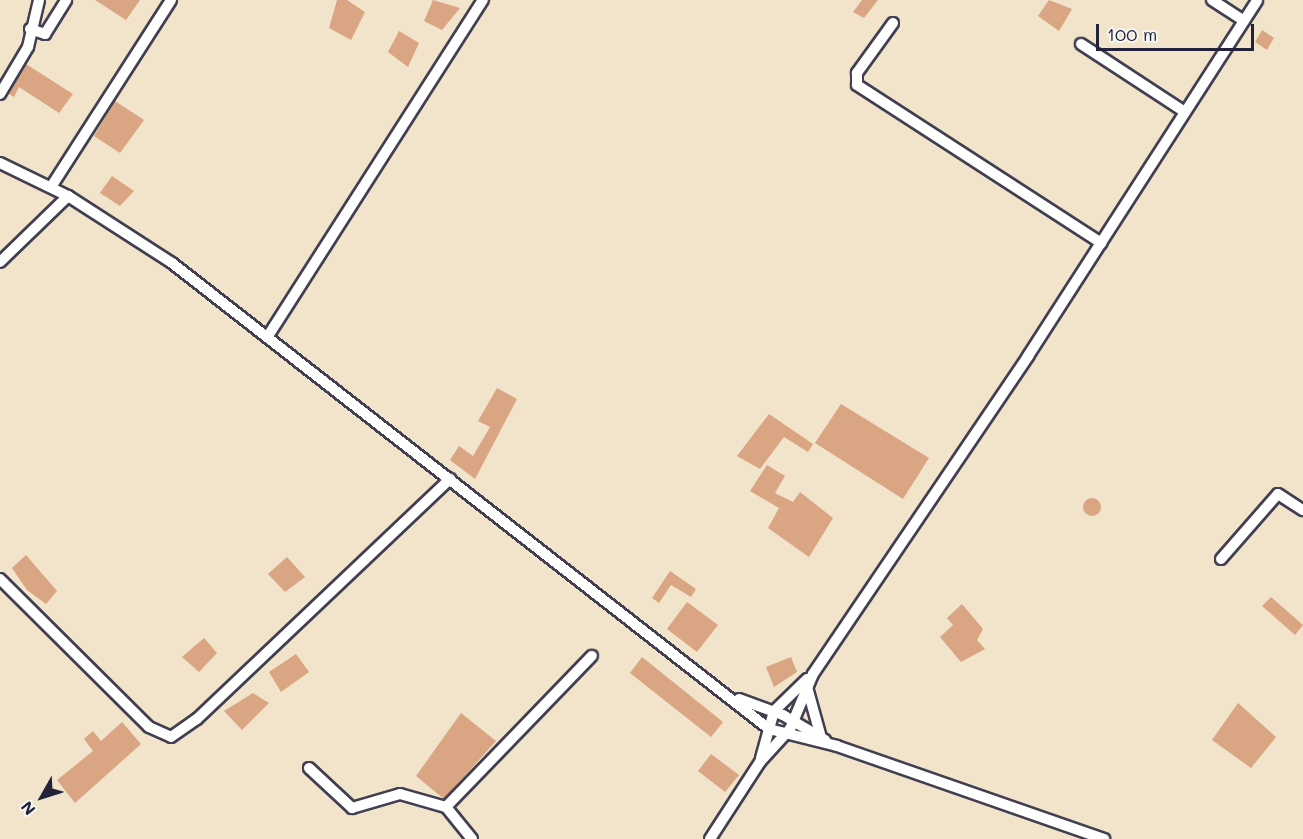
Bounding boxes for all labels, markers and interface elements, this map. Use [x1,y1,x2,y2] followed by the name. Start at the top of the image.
[1099,12,1256,50] scale bar
[1107,22,1157,46] text: 100 m
[12,767,72,827] north arrow
[16,797,40,820] text: N

